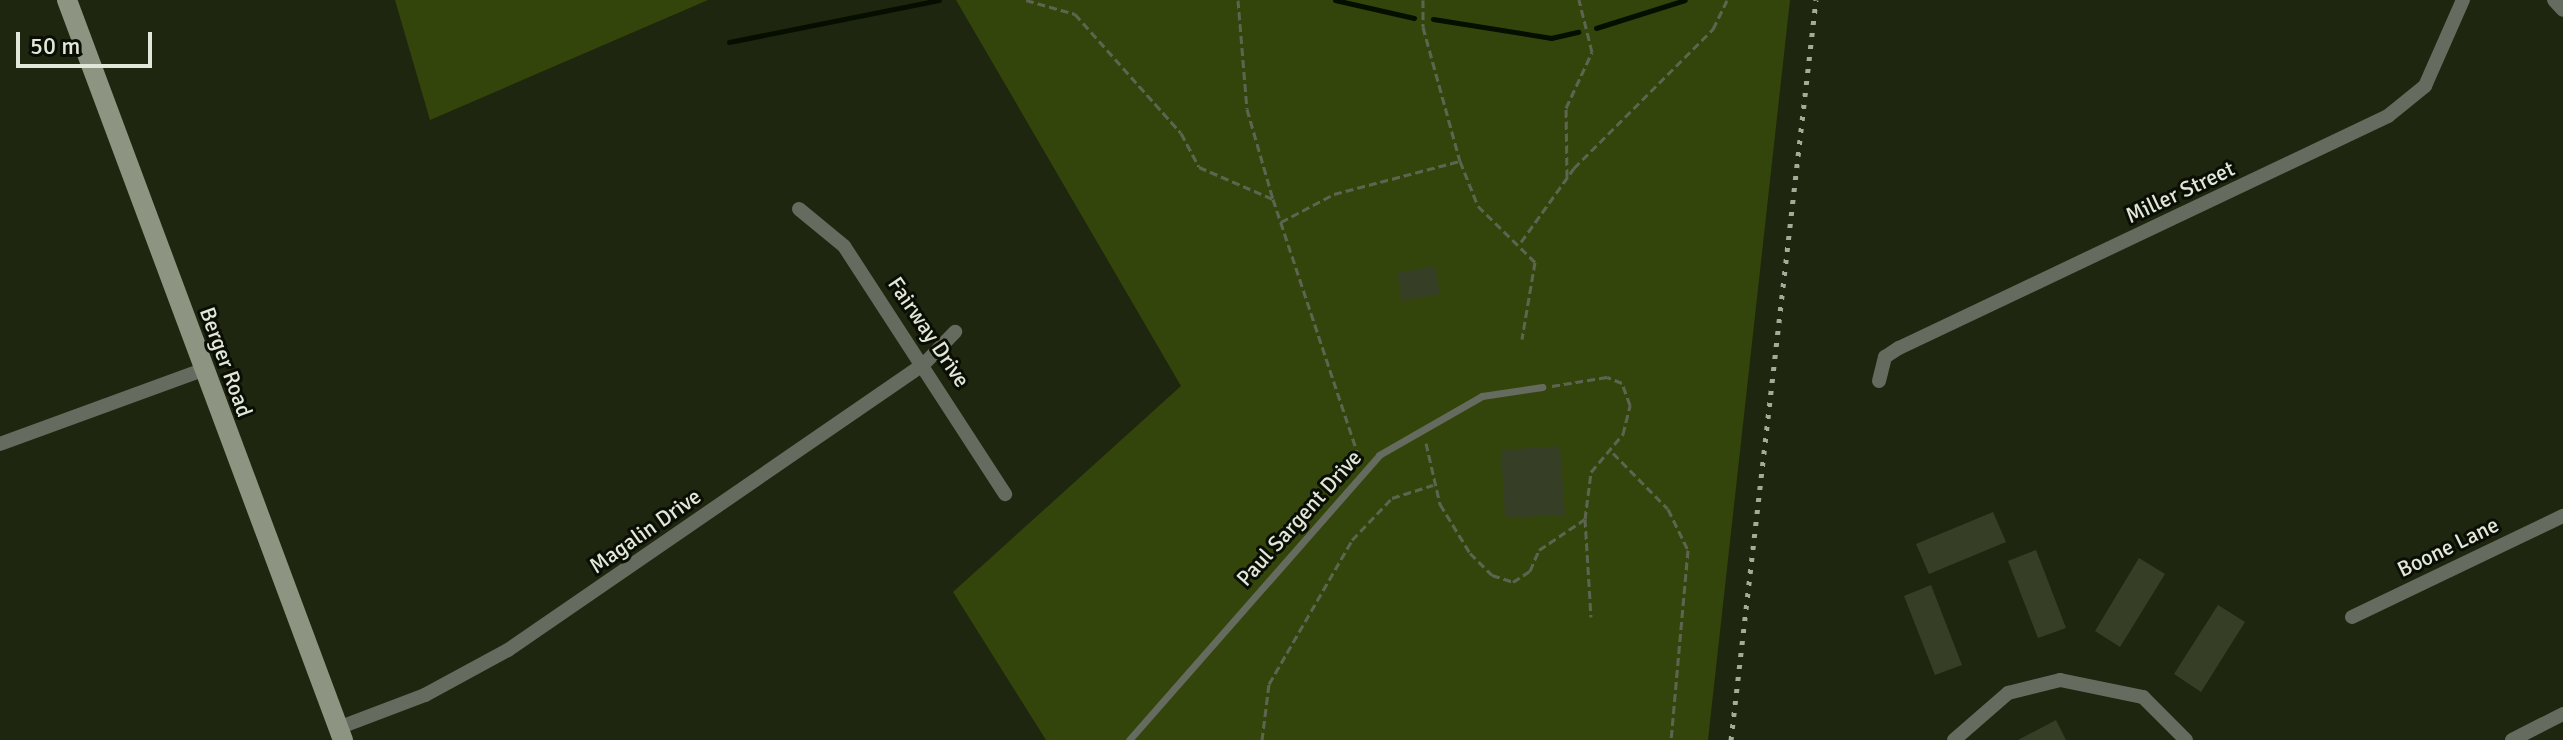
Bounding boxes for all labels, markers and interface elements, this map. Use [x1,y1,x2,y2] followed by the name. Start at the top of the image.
[20,16,156,66] scale bar
[30,31,80,61] text: 50 m
[2121,155,2239,229] street label: Miller Street
[882,272,976,392] street label: Fairway Drive
[194,304,258,420] street label: Berger Road
[1231,444,1367,592] street label: Paul Sargent Drive
[584,483,706,579] street label: Magalin Drive
[2393,511,2503,583] street label: Boone Lane

